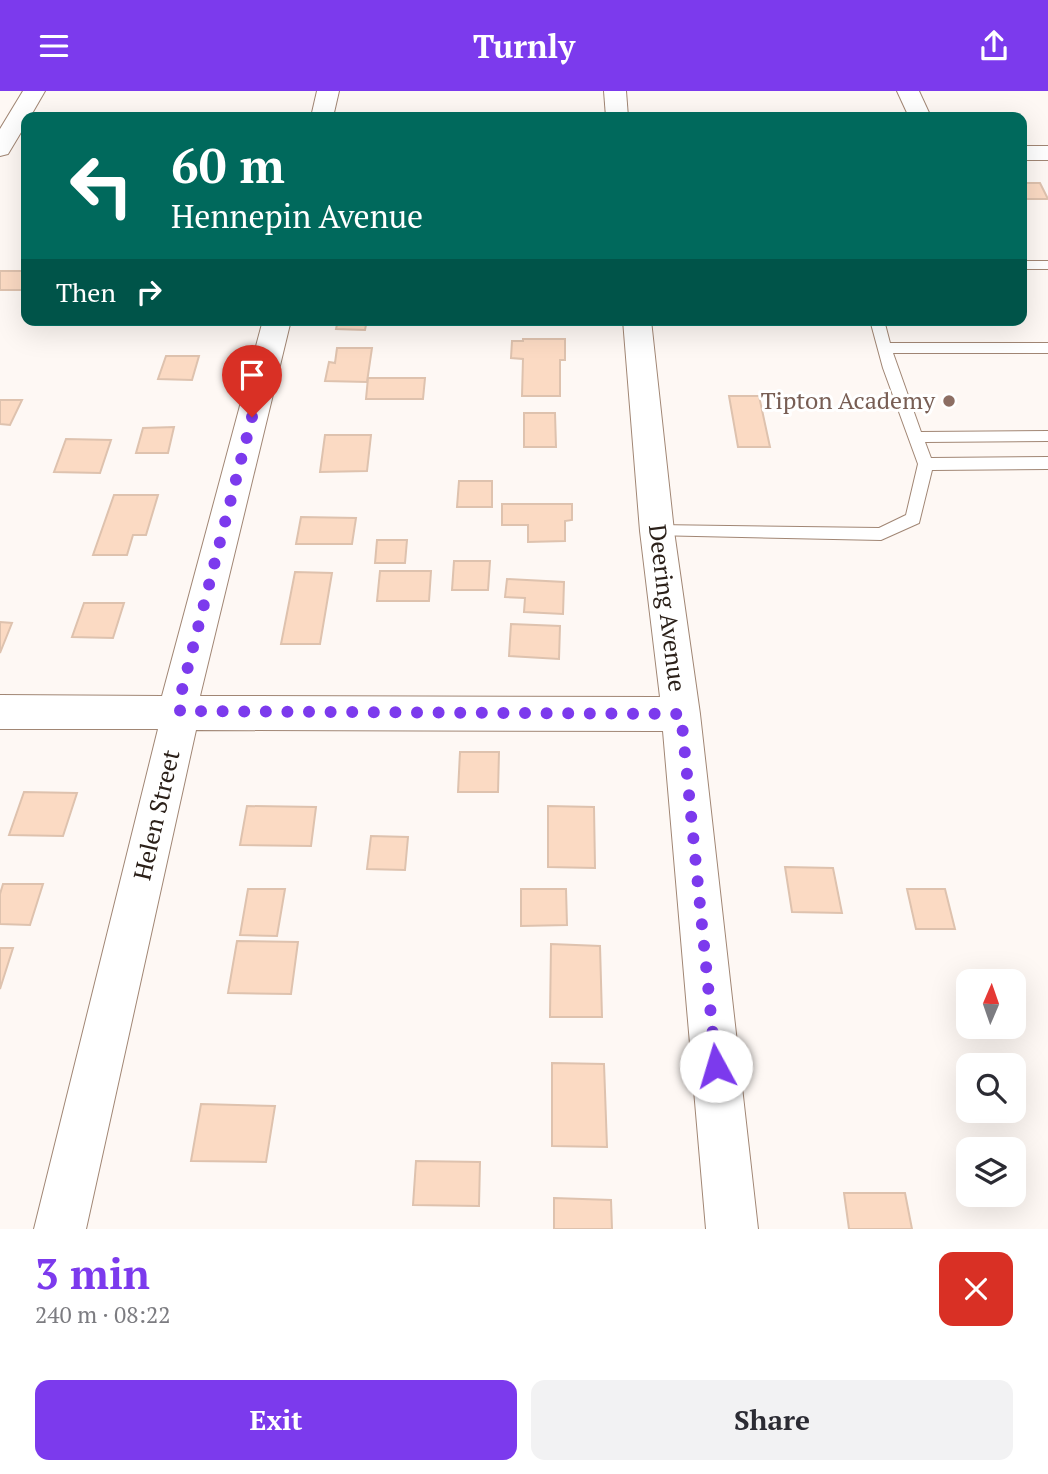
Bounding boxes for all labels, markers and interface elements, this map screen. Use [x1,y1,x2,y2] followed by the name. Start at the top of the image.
[473,25,575,67] text: Turnly
[35,27,73,65] icon: menu
[975,27,1013,65] icon: share
[171,132,285,197] text: 60 m
[56,140,147,231] icon: left
[171,195,423,237] text: Hennepin Avenue
[130,273,168,311] icon: right
[56,275,116,309] text: Then
[222,345,282,417] pin
[233,356,271,394] icon: arrive
[761,384,936,416] place label: Tipton Academy
[941,393,957,409] marker: Tipton Academy
[642,522,694,693] street label: Deering Avenue
[125,746,187,883] street label: Helen Street
[956,969,1026,1039] north arrow
[956,969,1026,1207] map controls
[679,1029,753,1103] position arrow
[956,1053,1026,1123] button: search
[956,1137,1026,1207] button: layers
[35,1245,150,1301] text: 3 min
[939,1252,1013,1326] button: close
[35,1299,170,1330] text: 240 m · 08:22
[35,1380,517,1460] button: Exit
[531,1380,1013,1460] button: Share

